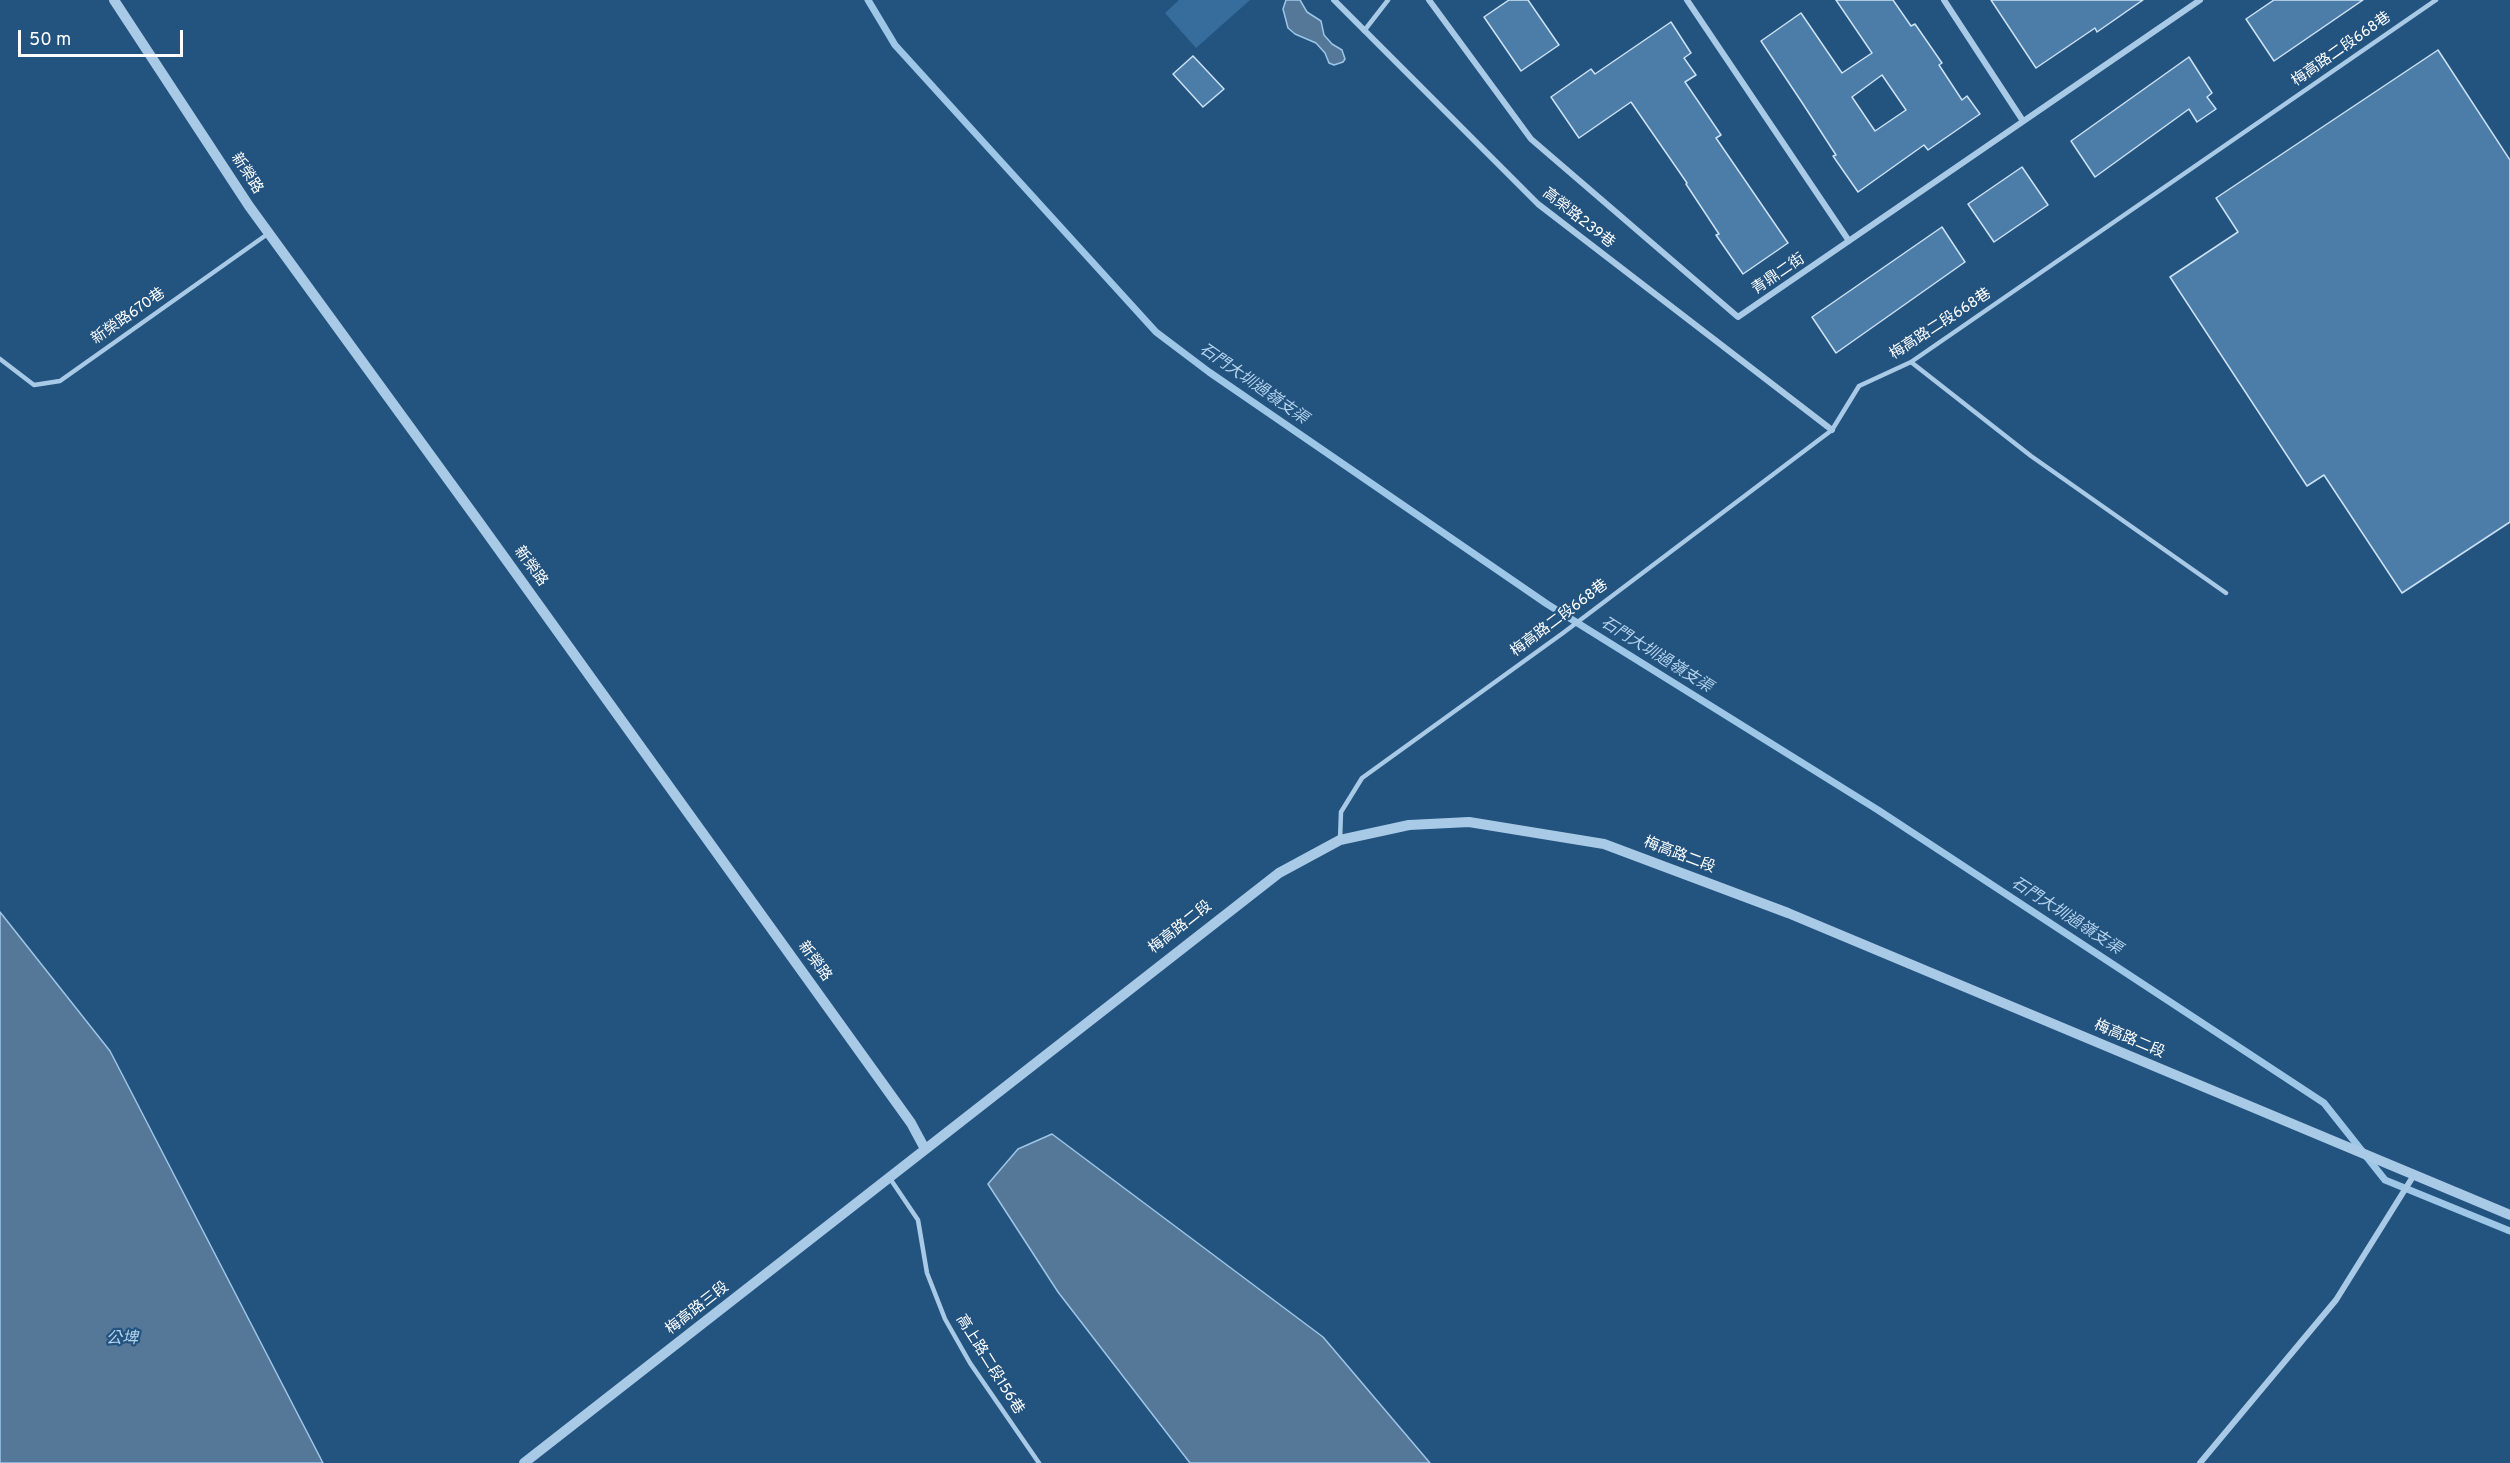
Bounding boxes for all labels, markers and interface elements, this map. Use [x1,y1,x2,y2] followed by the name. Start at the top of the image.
[2289,9,2395,91] street label: 梅高路二段668巷
[21,18,186,56] scale bar
[29,29,71,52] text: 50 m
[226,150,266,198] street label: 新榮路
[1538,185,1618,253] street label: 高榮路239巷
[1749,251,1809,299] street label: 青鼎二街
[89,285,169,349] street label: 新榮路670巷
[1887,286,1995,364] street label: 梅高路二段668巷
[1195,340,1311,430] water label: 石門大圳過嶺支渠
[509,544,551,590] street label: 新榮路
[1508,577,1612,661] street label: 梅高路二段668巷
[1597,614,1715,698] water label: 石門大圳過嶺支渠
[1641,834,1717,878] street label: 梅高路二段
[2007,874,2125,960] water label: 石門大圳過嶺支渠
[1146,898,1216,958] street label: 梅高路二段
[793,939,835,985] street label: 新榮路
[2091,1017,2167,1063] street label: 梅高路二段
[663,1279,733,1339] street label: 梅高路三段
[951,1312,1027,1418] street label: 高上路二段156巷
[106,1330,138,1350] water label: 公埤

